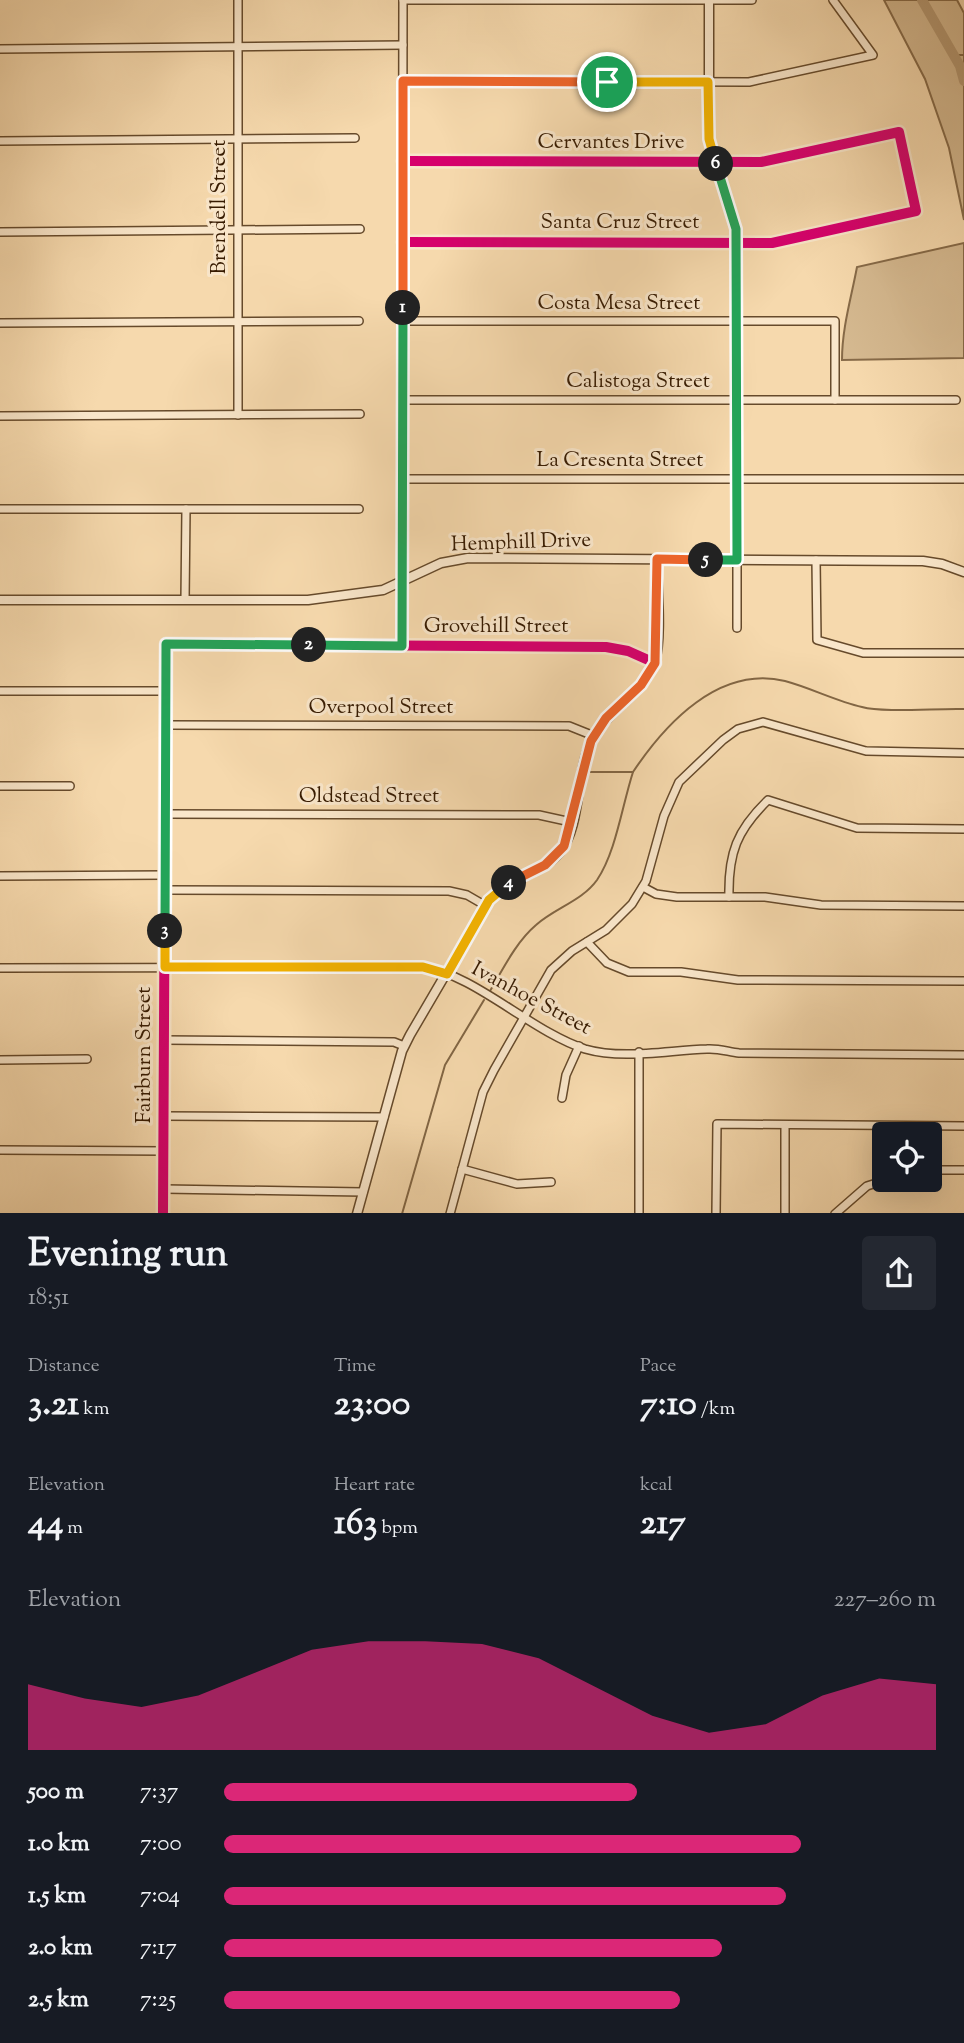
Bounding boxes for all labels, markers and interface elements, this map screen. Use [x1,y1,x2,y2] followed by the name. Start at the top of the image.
[577,52,637,112] pin
[588,63,626,101] icon: arrive
[537,128,685,158] street label: Cervantes Drive
[205,140,235,274] street label: Brendell Street
[698,146,734,182] pin: 6
[711,150,720,177] text: 6
[541,208,699,238] street label: Santa Cruz Street
[538,289,700,319] street label: Costa Mesa Street
[386,290,420,326] pin: 1
[399,294,406,321] text: 1
[566,367,710,397] street label: Calistoga Street
[537,446,703,476] street label: La Cresenta Street
[450,526,592,560] street label: Hemphill Drive
[688,542,724,578] pin: 5
[702,546,709,573] text: 5
[424,612,568,642] street label: Grovehill Street
[292,628,326,662] pin: 2
[304,631,313,658] text: 2
[308,693,454,723] street label: Overpool Street
[299,782,439,812] street label: Oldstead Street
[491,866,526,900] pin: 4
[504,869,513,896] text: 4
[148,914,182,948] pin: 3
[161,917,168,944] text: 3
[466,955,596,1043] street label: Ivanhoe Street
[130,986,160,1124] street label: Fairburn Street
[872,1122,942,1192] map controls
[872,1122,942,1192] button: locate
[28,1229,228,1283] text: Evening run
[862,1236,936,1310] button: share
[28,1282,69,1315] text: 18:51
[28,1353,100,1380] text: Distance
[334,1353,376,1380] text: Time
[640,1353,676,1380] text: Pace
[28,1380,79,1431] text: 3.21
[334,1380,410,1431] text: 23:00
[640,1380,697,1431] text: 7:10
[79,1396,109,1423] text: km
[697,1396,735,1423] text: /km
[28,1472,105,1499] text: Elevation
[334,1472,415,1499] text: Heart rate
[640,1472,673,1499] text: kcal
[28,1499,63,1550] text: 44
[334,1499,377,1550] text: 163
[640,1499,686,1550] text: 217
[63,1515,83,1542] text: m
[377,1515,418,1542] text: bpm
[28,1584,121,1617] text: Elevation
[834,1584,936,1617] text: 227–260 m
[28,1776,84,1809] text: 500 m
[140,1776,178,1809] text: 7:37
[28,1828,90,1861] text: 1.0 km
[140,1828,182,1861] text: 7:00
[28,1880,86,1913] text: 1.5 km
[140,1880,180,1913] text: 7:04
[28,1932,93,1965] text: 2.0 km
[140,1932,177,1965] text: 7:17
[28,1984,89,2017] text: 2.5 km
[140,1984,176,2017] text: 7:25

